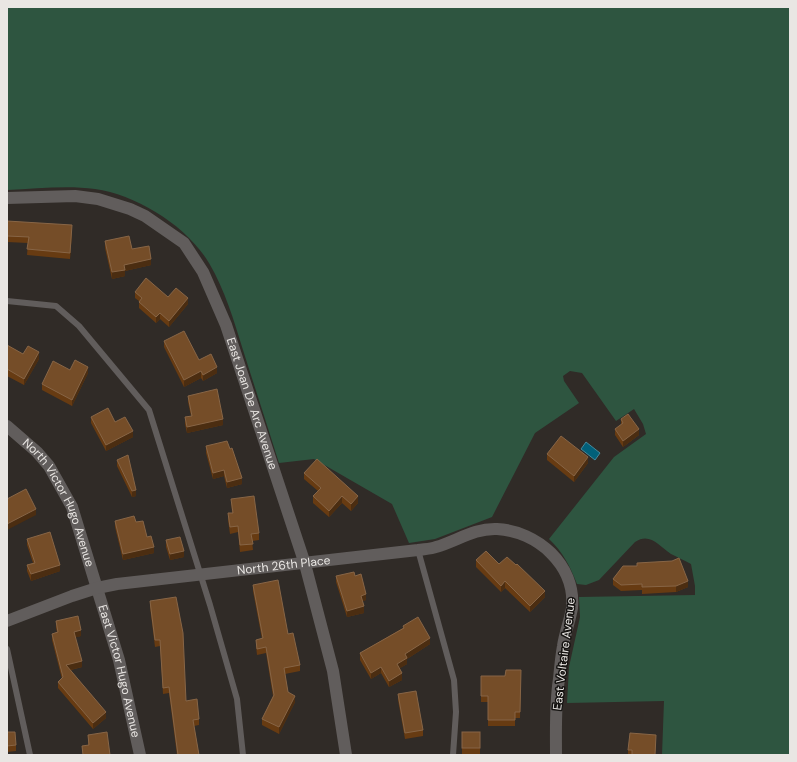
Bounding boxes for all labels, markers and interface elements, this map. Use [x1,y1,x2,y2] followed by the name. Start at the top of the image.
[223,336,281,472] street label: East Joan De Arc Avenue
[19,435,98,569] street label: North Victor Hugo Avenue
[236,552,331,578] street label: North 26th Place
[549,597,579,711] street label: East Voltaire Avenue
[94,603,144,739] street label: East Victor Hugo Avenue

